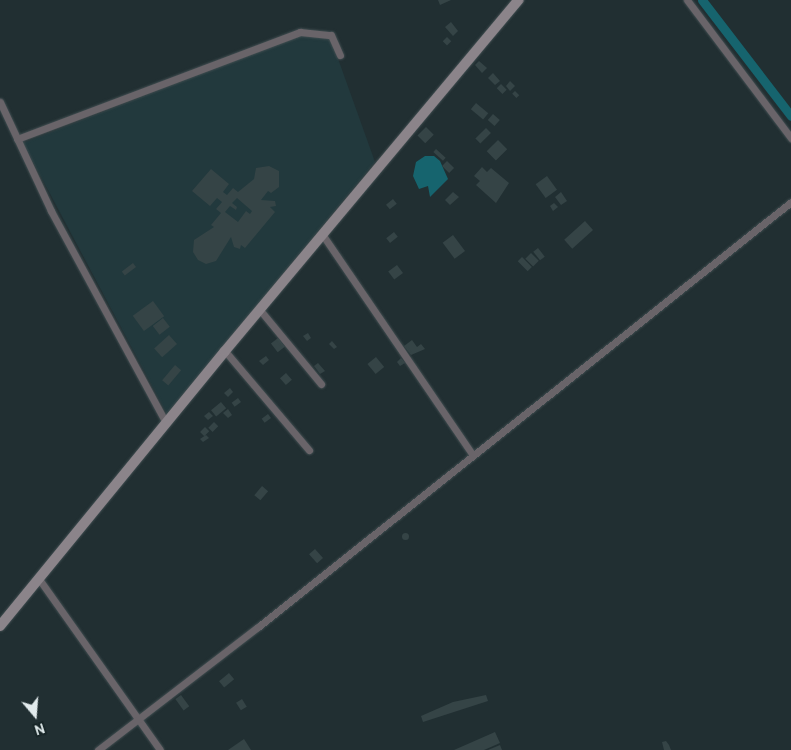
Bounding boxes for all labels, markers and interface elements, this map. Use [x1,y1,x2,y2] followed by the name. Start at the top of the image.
[10,690,60,740] north arrow
[32,719,47,739] text: N

